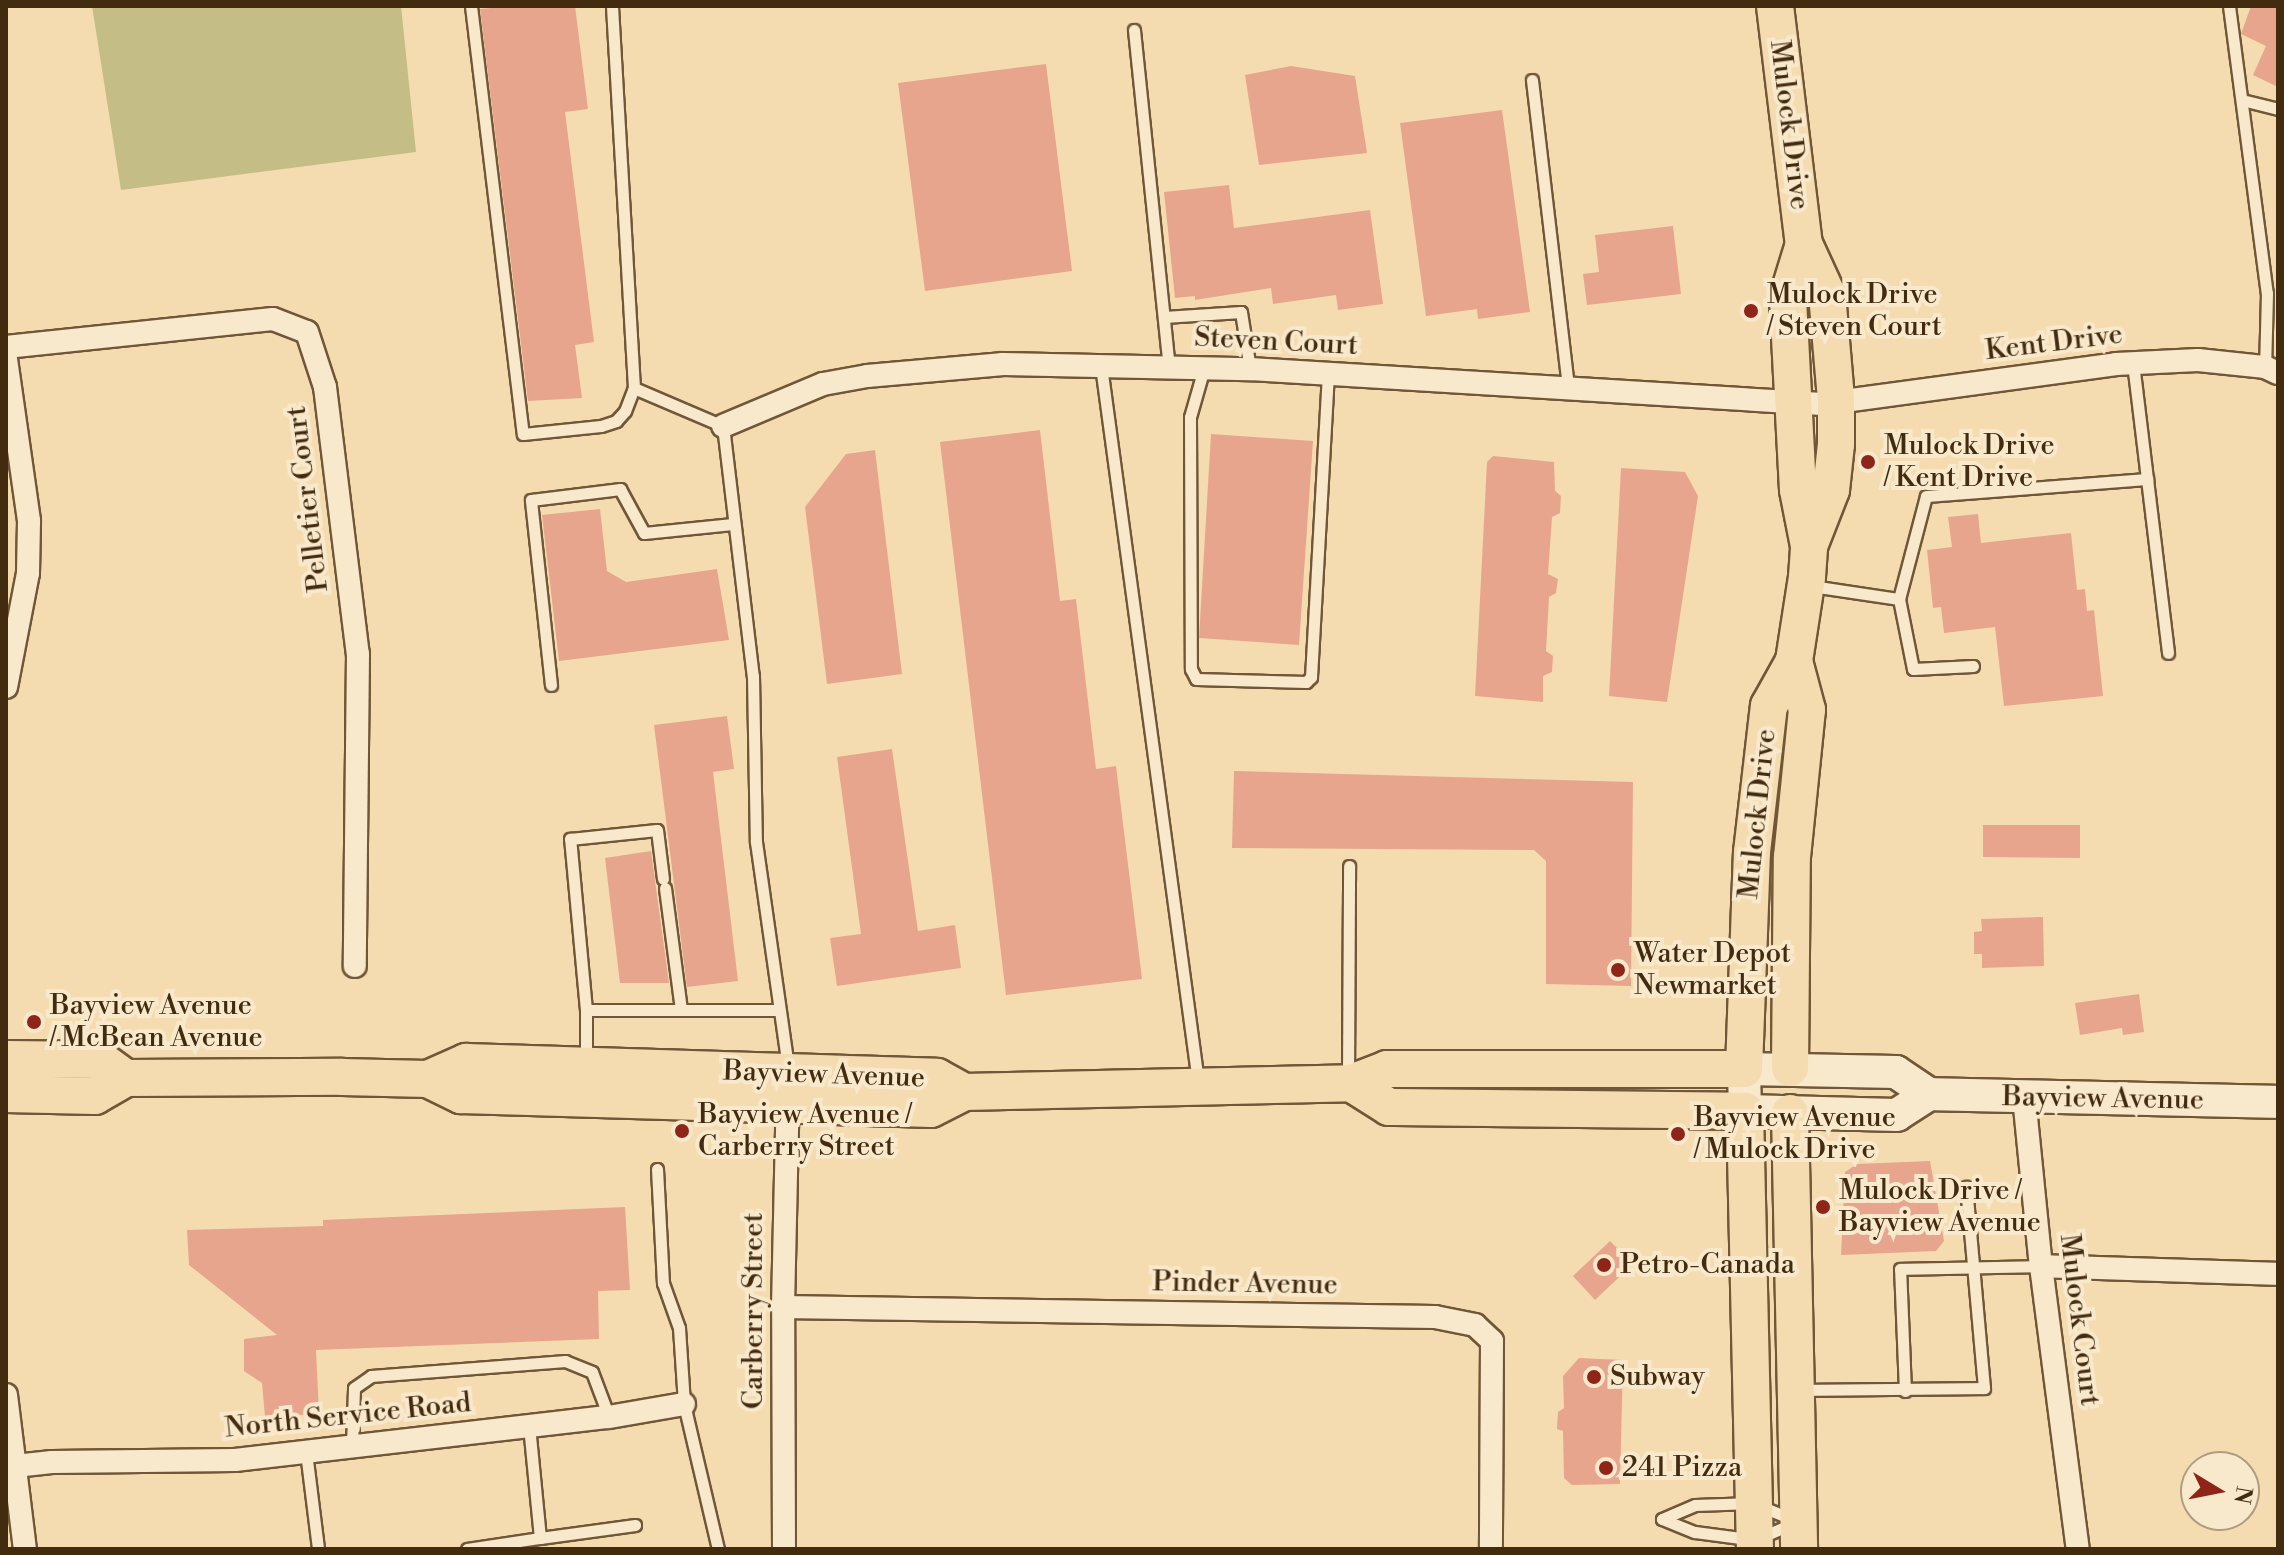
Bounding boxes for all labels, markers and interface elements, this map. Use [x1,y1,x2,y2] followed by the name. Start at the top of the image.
[1762,38,1816,212] street label: Mulock Drive
[1767,278,1942,344] place label: Mulock Drive / Steven Court
[1742,302,1760,320] marker: Mulock Drive / Steven Court
[1983,318,2125,368] street label: Kent Drive
[1193,321,1359,363] street label: Steven Court
[280,404,336,594] street label: Pelletier Court
[1884,429,2055,495] place label: Mulock Drive / Kent Drive
[1859,453,1877,471] marker: Mulock Drive / Kent Drive
[1732,727,1784,901] street label: Mulock Drive
[1634,937,1791,1003] place label: Water Depot Newmarket
[1609,961,1627,979] marker: Water Depot Newmarket
[50,989,263,1055] place label: Bayview Avenue / McBean Avenue
[25,1013,43,1031] marker: Bayview Avenue / McBean Avenue
[723,1055,925,1095] street label: Bayview Avenue
[2002,1080,2204,1118] street label: Bayview Avenue
[698,1098,911,1164] place label: Bayview Avenue / Carberry Street
[1694,1101,1896,1167] place label: Bayview Avenue / Mulock Drive
[673,1122,691,1140] marker: Bayview Avenue / Carberry Street
[1669,1125,1687,1143] marker: Bayview Avenue / Mulock Drive
[1839,1174,2041,1240] place label: Mulock Drive / Bayview Avenue
[1814,1198,1832,1216] marker: Mulock Drive / Bayview Avenue
[737,1213,771,1409] street label: Carberry Street
[2052,1232,2106,1408] street label: Mulock Court
[1620,1248,1795,1282] place label: Petro-Canada
[1595,1256,1613,1274] marker: Petro-Canada
[1152,1266,1338,1302] street label: Pinder Avenue
[1610,1360,1705,1394] place label: Subway
[1585,1368,1603,1386] marker: Subway
[223,1386,473,1446] street label: North Service Road
[1622,1451,1742,1485] place label: 241 Pizza
[2180,1451,2260,1531] north arrow
[1597,1459,1615,1477] marker: 241 Pizza
[2227,1484,2257,1506] text: N

